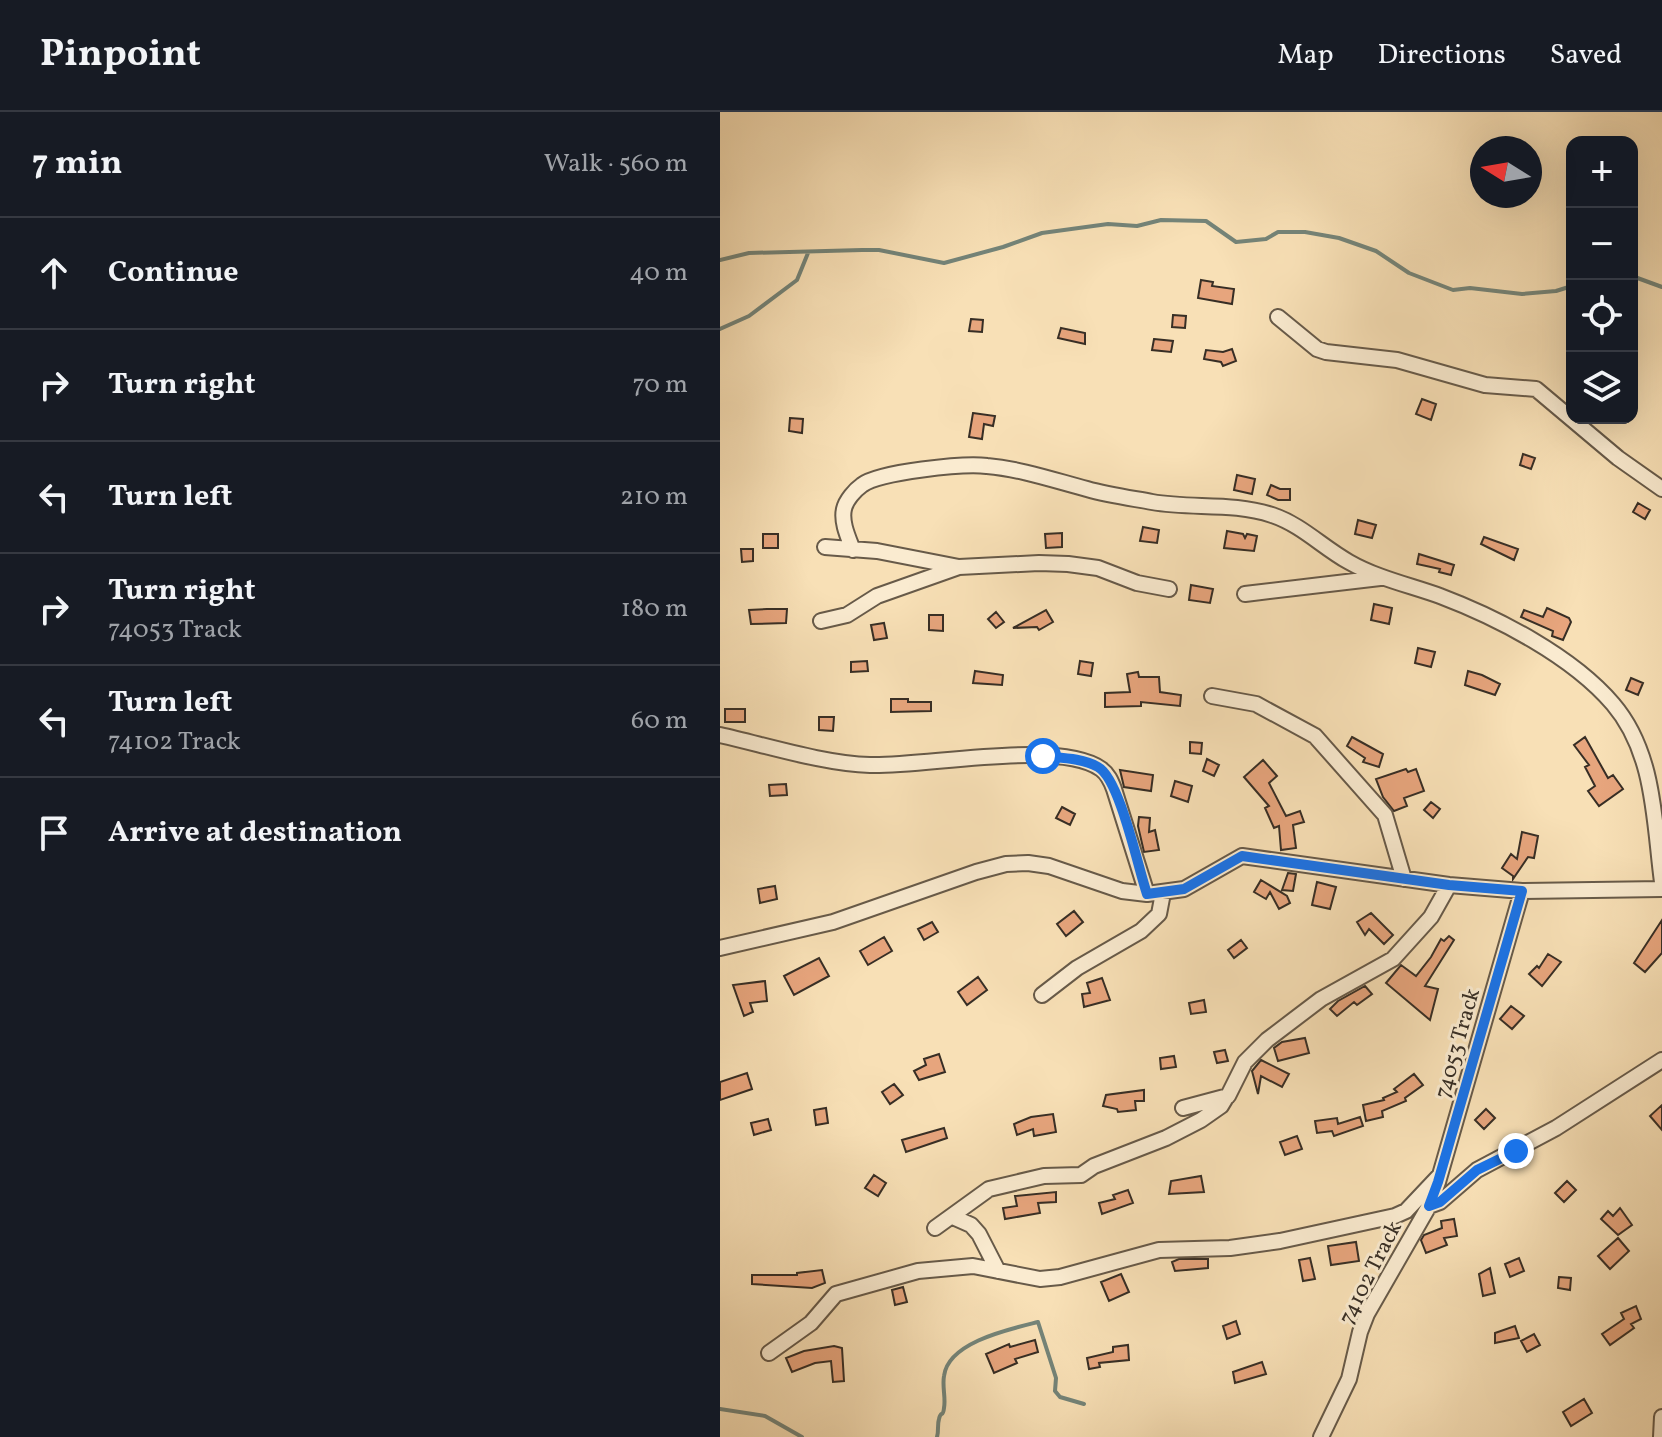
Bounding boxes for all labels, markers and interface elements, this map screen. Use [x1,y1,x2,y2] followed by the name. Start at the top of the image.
[40,29,201,82] text: Pinpoint
[1278,36,1334,75] text: Map
[1378,36,1506,75] text: Directions
[1550,36,1622,75] text: Saved
[1470,136,1542,208] north arrow
[1566,136,1638,424] map controls
[1566,136,1638,208] button: +
[32,141,122,188] text: 7 min
[544,146,688,182] text: Walk · 560 m
[1566,208,1638,280] button: −
[32,251,76,295] icon: ahead
[108,252,239,294] text: Continue
[629,255,688,291] text: 40 m
[1566,280,1638,352] button: locate
[1566,352,1638,424] button: layers
[32,363,76,407] icon: right
[108,364,256,406] text: Turn right
[633,367,688,403] text: 70 m
[32,475,76,519] icon: left
[108,476,232,518] text: Turn left
[620,479,688,515] text: 210 m
[108,570,256,612] text: Turn right
[32,587,76,631] icon: right
[621,591,688,627] text: 180 m
[108,612,242,648] text: 74053 Track
[108,682,232,724] text: Turn left
[32,699,76,743] icon: left
[631,703,688,739] text: 60 m
[108,724,241,760] text: 74102 Track
[1025,738,1061,774] route start
[32,811,76,855] icon: arrive
[108,812,402,854] text: Arrive at destination
[1428,985,1489,1102] street label: 74053 Track
[1498,1133,1534,1169] route end
[1332,1216,1411,1330] street label: 74102 Track

